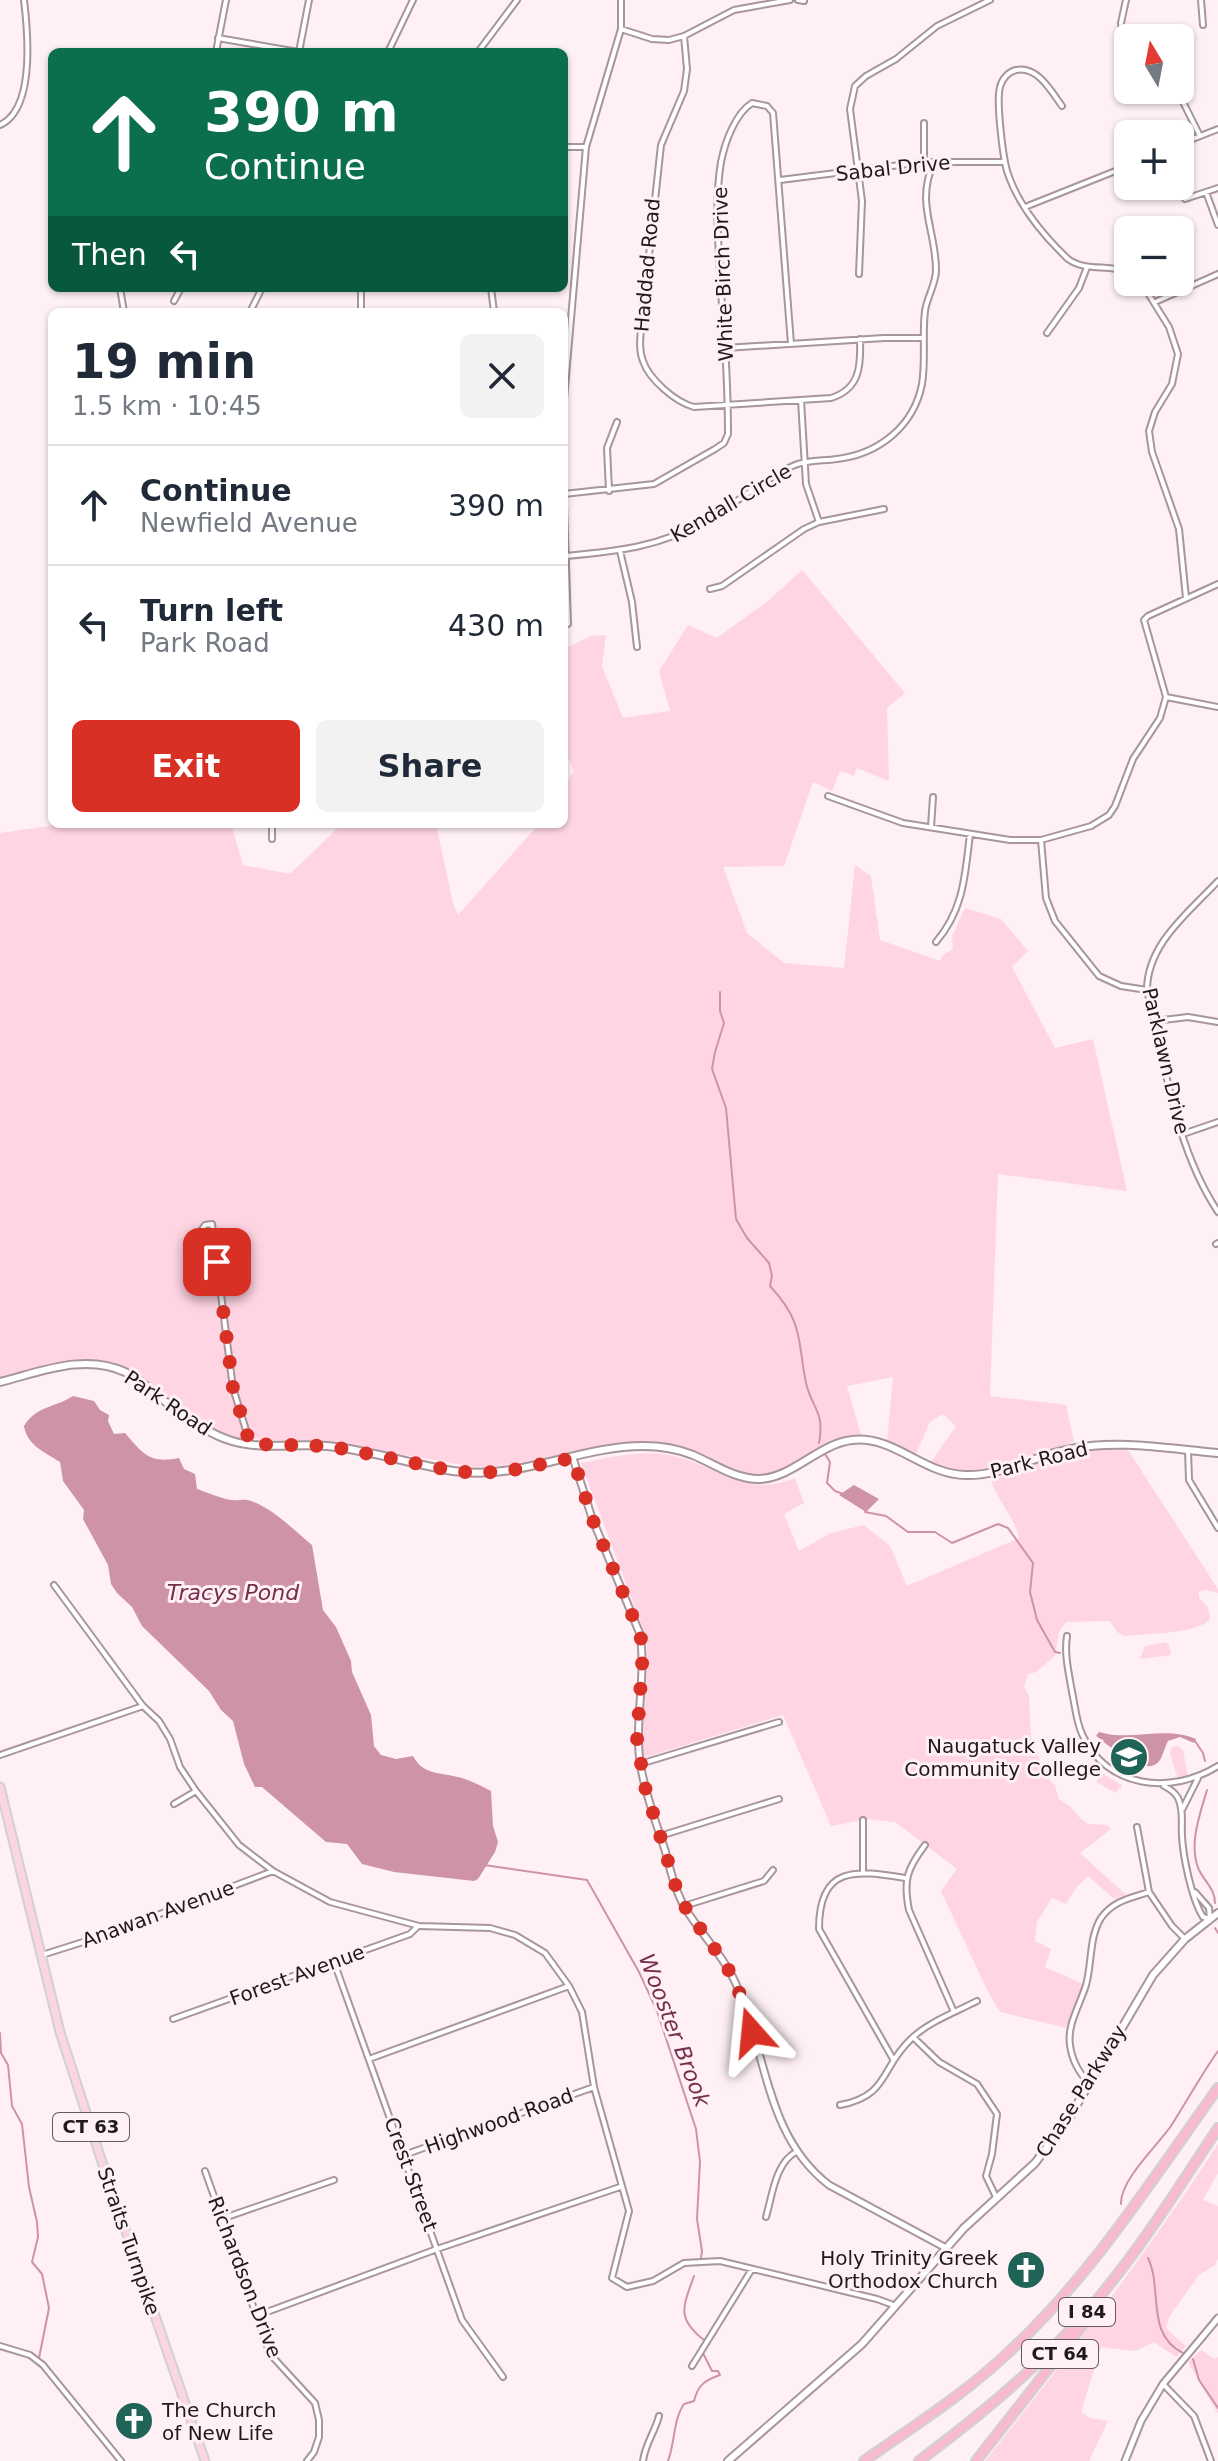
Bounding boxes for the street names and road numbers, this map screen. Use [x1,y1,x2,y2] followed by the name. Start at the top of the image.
[834,150,952,186] street label: Sabal Drive
[708,186,738,362] street label: White Birch Drive
[629,197,665,333] street label: Haddad Road
[666,459,796,547] street label: Kendall Circle
[1137,985,1195,1137] street label: Parklawn Drive
[120,1365,216,1441] street label: Park Road
[988,1436,1090,1484] street label: Park Road
[78,1875,238,1953] street label: Anawan Avenue
[226,1939,368,2011] street label: Forest Avenue
[1031,2020,1131,2162] street label: Chase Parkway
[422,2083,576,2159] street label: Highwood Road
[53,2113,129,2141] road number: CT 63
[379,2114,443,2234] street label: Crest Street
[92,2164,166,2318] street label: Straits Turnpike
[203,2193,287,2361] street label: Richardson Drive
[1059,2298,1115,2326] road number: I 84
[1022,2340,1098,2368] road number: CT 64

